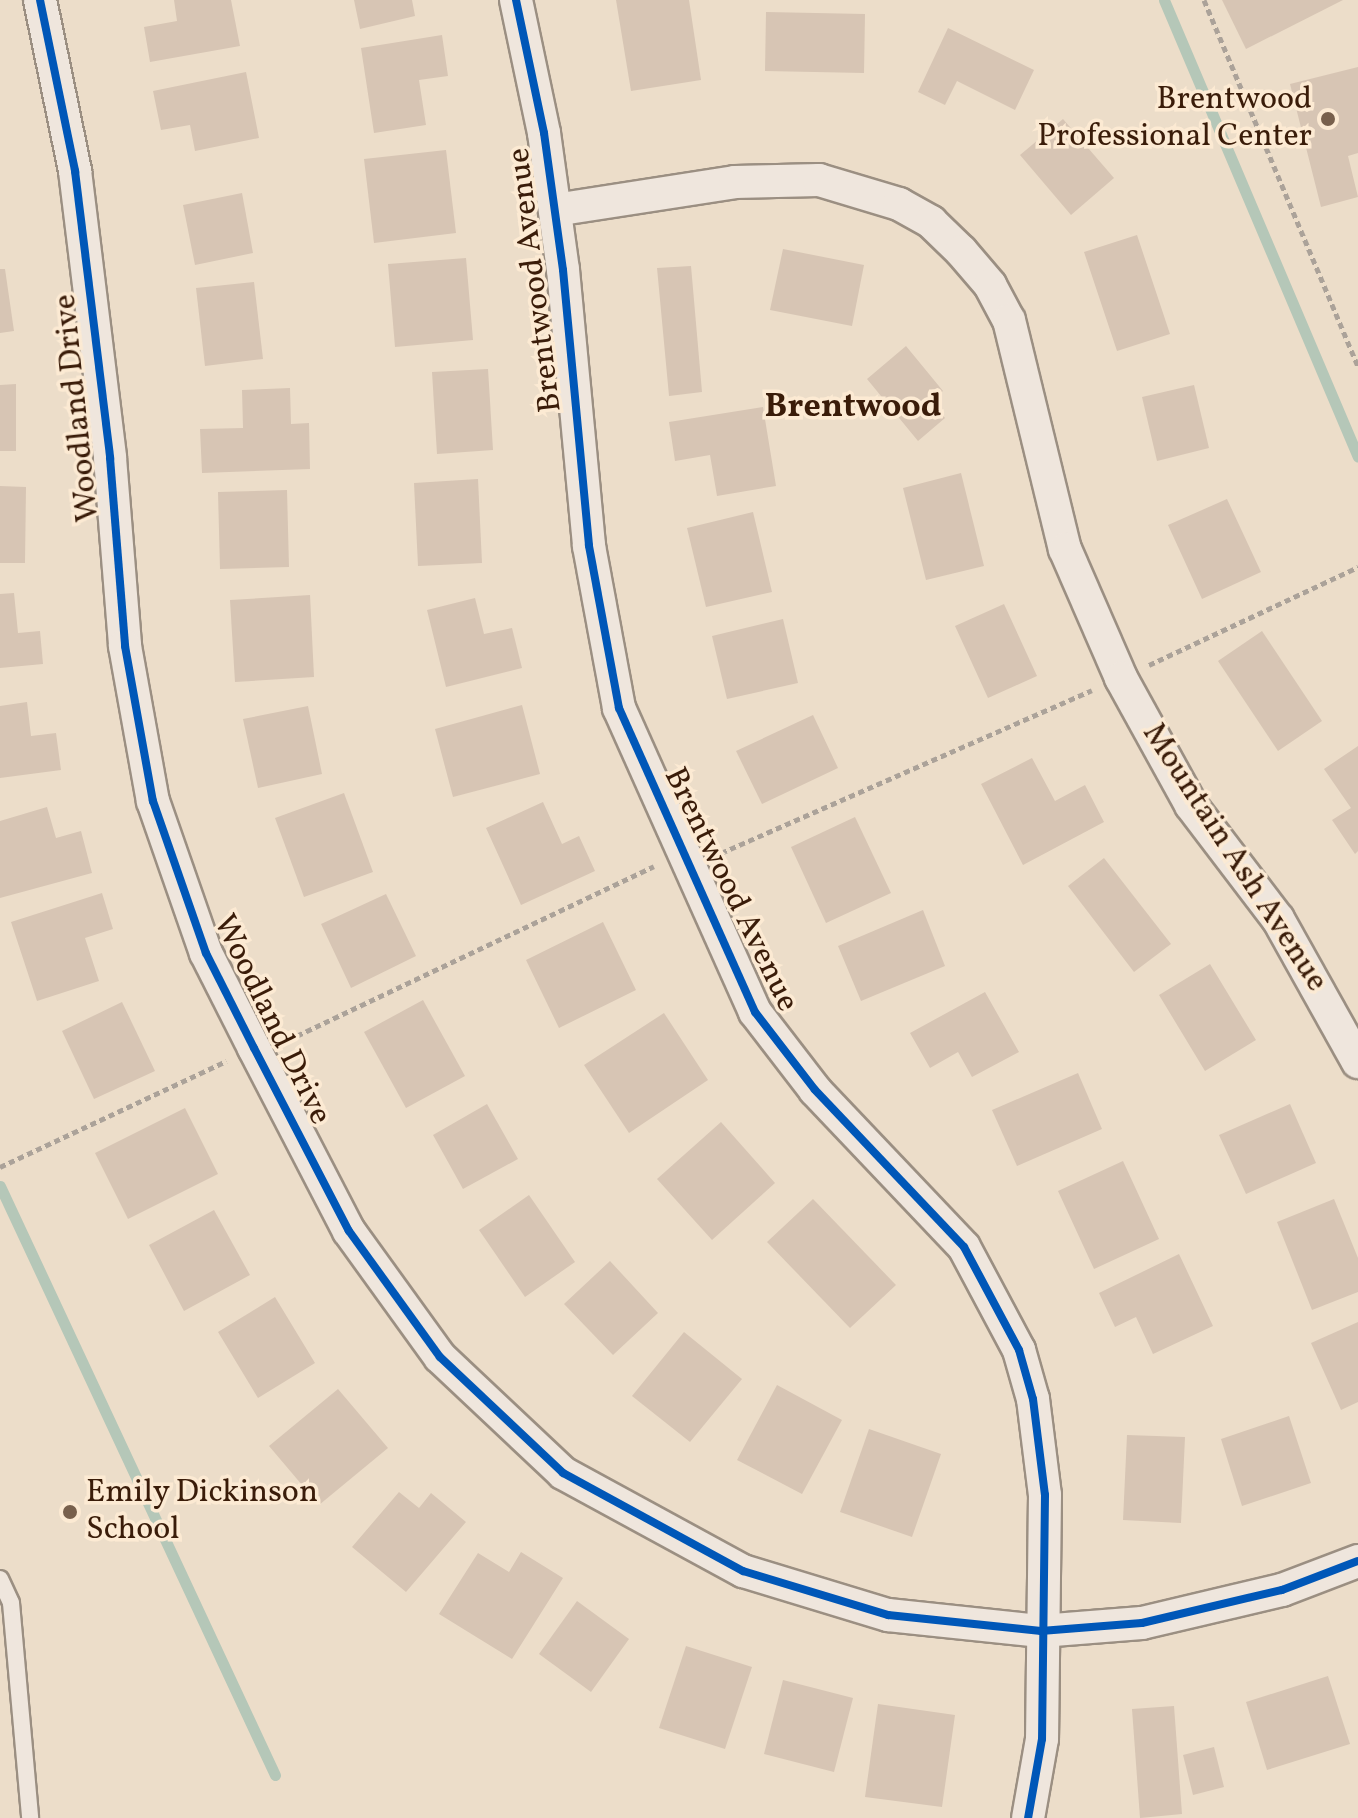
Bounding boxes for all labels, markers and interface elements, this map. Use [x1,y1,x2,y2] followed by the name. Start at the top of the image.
[1037,82,1312,157] place label: Brentwood Professional Center
[1319,110,1337,128] marker: Brentwood Professional Center
[501,145,571,415] street label: Brentwood Avenue
[47,292,109,524] street label: Woodland Drive
[764,388,942,428] district label: Brentwood
[1133,717,1335,999] street label: Mountain Ash Avenue
[654,762,806,1018] street label: Brentwood Avenue
[204,909,338,1131] street label: Woodland Drive
[86,1475,319,1550] place label: Emily Dickinson School
[61,1503,79,1521] marker: Emily Dickinson School

